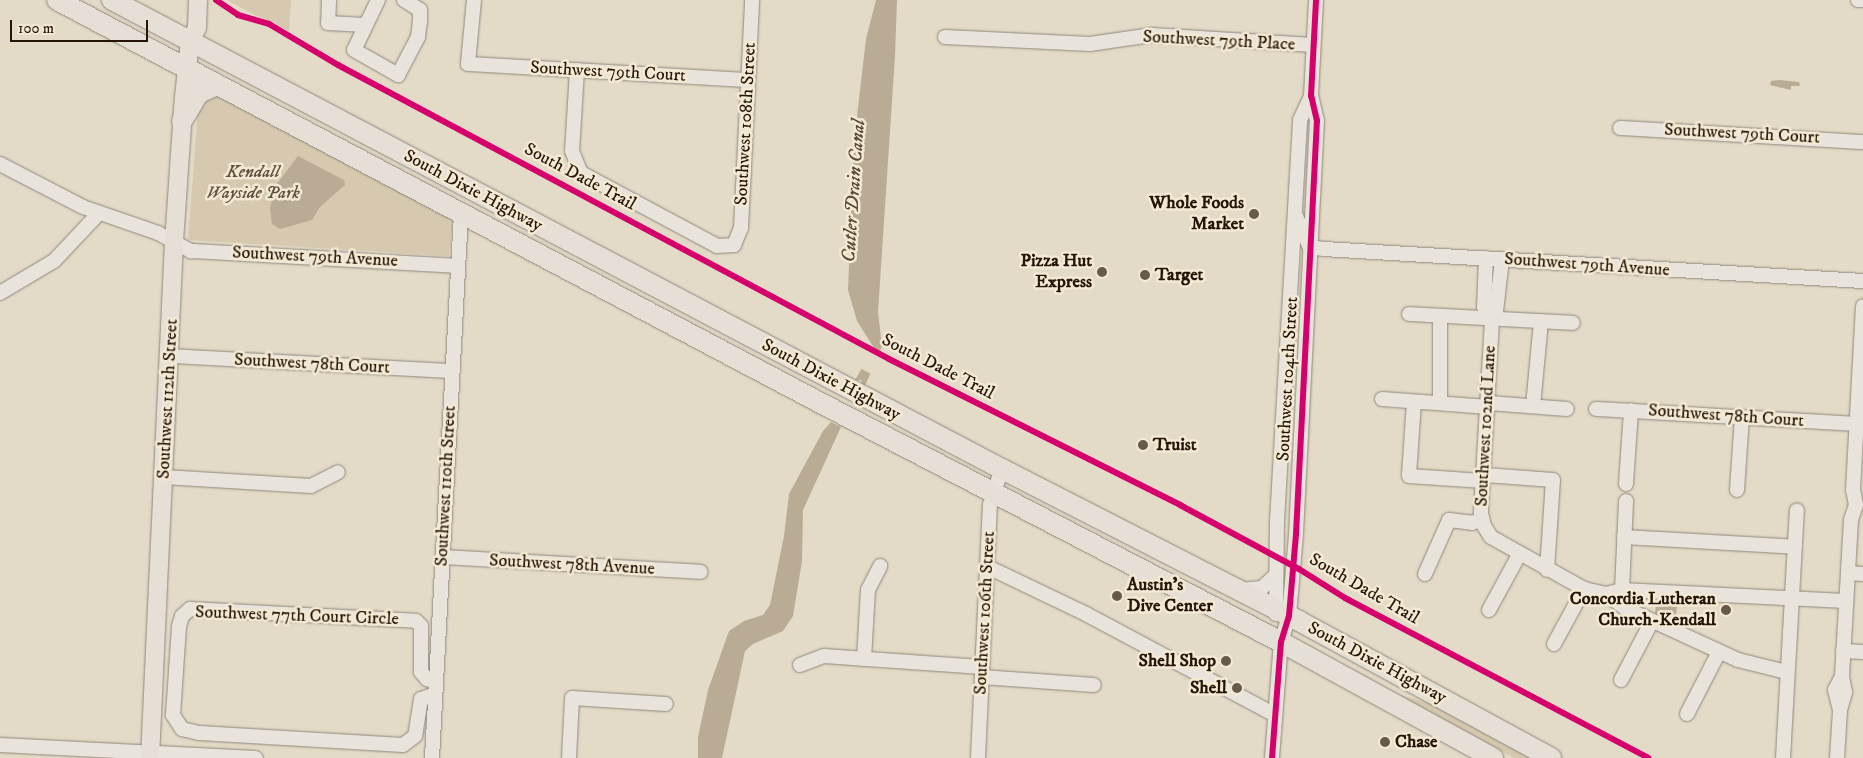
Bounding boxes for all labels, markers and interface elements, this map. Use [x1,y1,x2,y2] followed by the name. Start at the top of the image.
[12,10,150,42] scale bar
[18,19,54,38] text: 100 m
[1142,26,1296,56] street label: Southwest 79th Place
[731,42,761,206] street label: Southwest 108th Street
[530,57,686,87] street label: Southwest 79th Court
[838,119,870,263] water label: Cutler Drain Canal
[1664,119,1820,149] street label: Southwest 79th Court
[520,138,640,216] street label: South Dade Trail
[400,145,546,237] street label: South Dixie Highway
[206,162,300,204] park label: Kendall Wayside Park
[1149,193,1244,235] place label: Whole Foods Market
[1248,208,1260,220] marker: Whole Foods Market
[232,242,398,272] street label: Southwest 79th Avenue
[1503,248,1671,282] street label: Southwest 79th Avenue
[1021,251,1092,294] place label: Pizza Hut Express
[1155,264,1203,286] place label: Target
[1096,266,1108,278] marker: Pizza Hut Express
[1139,269,1151,281] marker: Target
[1273,296,1303,462] street label: Southwest 104th Street
[153,318,183,480] street label: Southwest 112th Street
[878,329,998,405] street label: South Dade Trail
[758,334,904,426] street label: South Dixie Highway
[1471,345,1501,507] street label: Southwest 102nd Lane
[234,349,390,379] street label: Southwest 78th Court
[1647,400,1805,432] street label: Southwest 78th Court
[431,405,461,567] street label: Southwest 110th Street
[1153,434,1197,456] place label: Truist
[1137,439,1149,451] marker: Truist
[970,531,1000,695] street label: Southwest 106th Street
[1305,549,1423,629] street label: South Dade Trail
[489,550,655,580] street label: Southwest 78th Avenue
[1127,575,1213,618] place label: Austin's Dive Center
[1570,589,1716,632] place label: Concordia Lutheran Church-Kendall
[1111,590,1123,602] marker: Austin's Dive Center
[195,602,399,630] street label: Southwest 77th Court Circle
[1720,604,1732,616] marker: Concordia Lutheran Church-Kendall
[1304,617,1450,709] street label: South Dixie Highway
[1138,650,1216,672] place label: Shell Shop
[1220,655,1232,667] marker: Shell Shop
[1190,677,1227,699] place label: Shell
[1231,682,1243,694] marker: Shell
[1395,731,1438,753] place label: Chase
[1379,736,1391,748] marker: Chase

